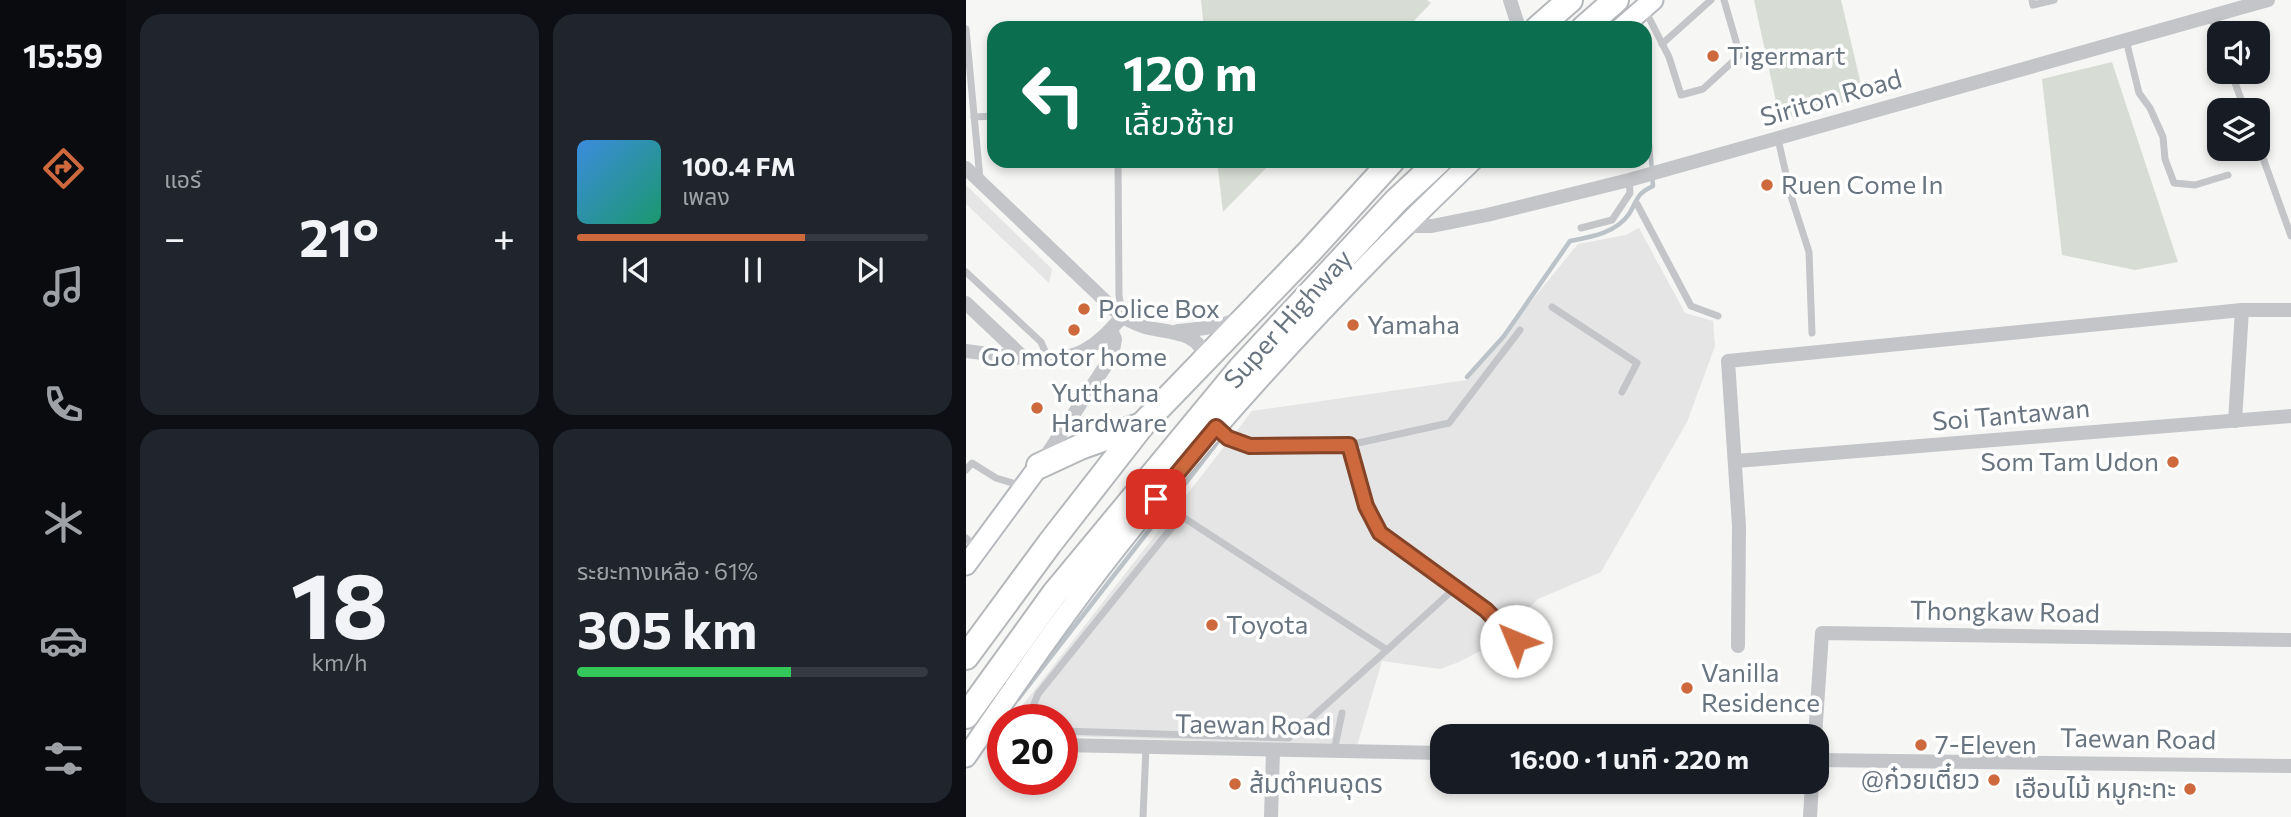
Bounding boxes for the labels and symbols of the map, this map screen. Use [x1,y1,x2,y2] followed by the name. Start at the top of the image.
[1727,39,1846,70] place label: Tigermart
[1705,48,1721,64] marker: Tigermart
[1756,62,1905,132] street label: Siriton Road
[1781,168,1943,199] place label: Ruen Come In
[1759,177,1775,193] marker: Ruen Come In
[1216,242,1357,394] street label: Super Highway
[1098,292,1220,323] place label: Police Box
[1076,301,1092,317] marker: Police Box
[1367,308,1460,339] place label: Yamaha
[1345,317,1361,333] marker: Yamaha
[1066,322,1082,338] marker: Go motor home
[981,340,1167,371] place label: Go motor home
[1051,376,1167,437] place label: Yutthana Hardware
[1931,391,2091,436] street label: Soi Tantawan
[1029,400,1045,416] marker: Yutthana Hardware
[1980,445,2159,476] place label: Som Tam Udon
[2165,454,2181,470] marker: Som Tam Udon
[1126,469,1186,529] pin
[1910,593,2100,628] street label: Thongkaw Road
[1479,604,1553,678] position arrow
[1226,608,1308,639] place label: Toyota
[1204,617,1220,633] marker: Toyota
[1701,656,1820,717] place label: Vanilla Residence
[1679,680,1695,696] marker: Vanilla Residence
[987,704,1078,795] speed limit sign: 20
[1175,707,1331,740] street label: Taewan Road
[2060,721,2216,754] street label: Taewan Road
[1935,728,2037,759] place label: 7-Eleven
[1913,737,1929,753] marker: 7-Eleven
[1861,762,1980,794] place label: @ก๋วยเตี๋ยว
[1249,767,1383,800] place label: ส้มตำฅนอุดร
[1986,772,2002,788] marker: @ก๋วยเตี๋ยว
[2014,772,2176,805] place label: เฮือนไม้ หมูกะทะ
[1227,776,1243,792] marker: ส้มตำฅนอุดร
[2182,781,2198,797] marker: เฮือนไม้ หมูกะทะ

